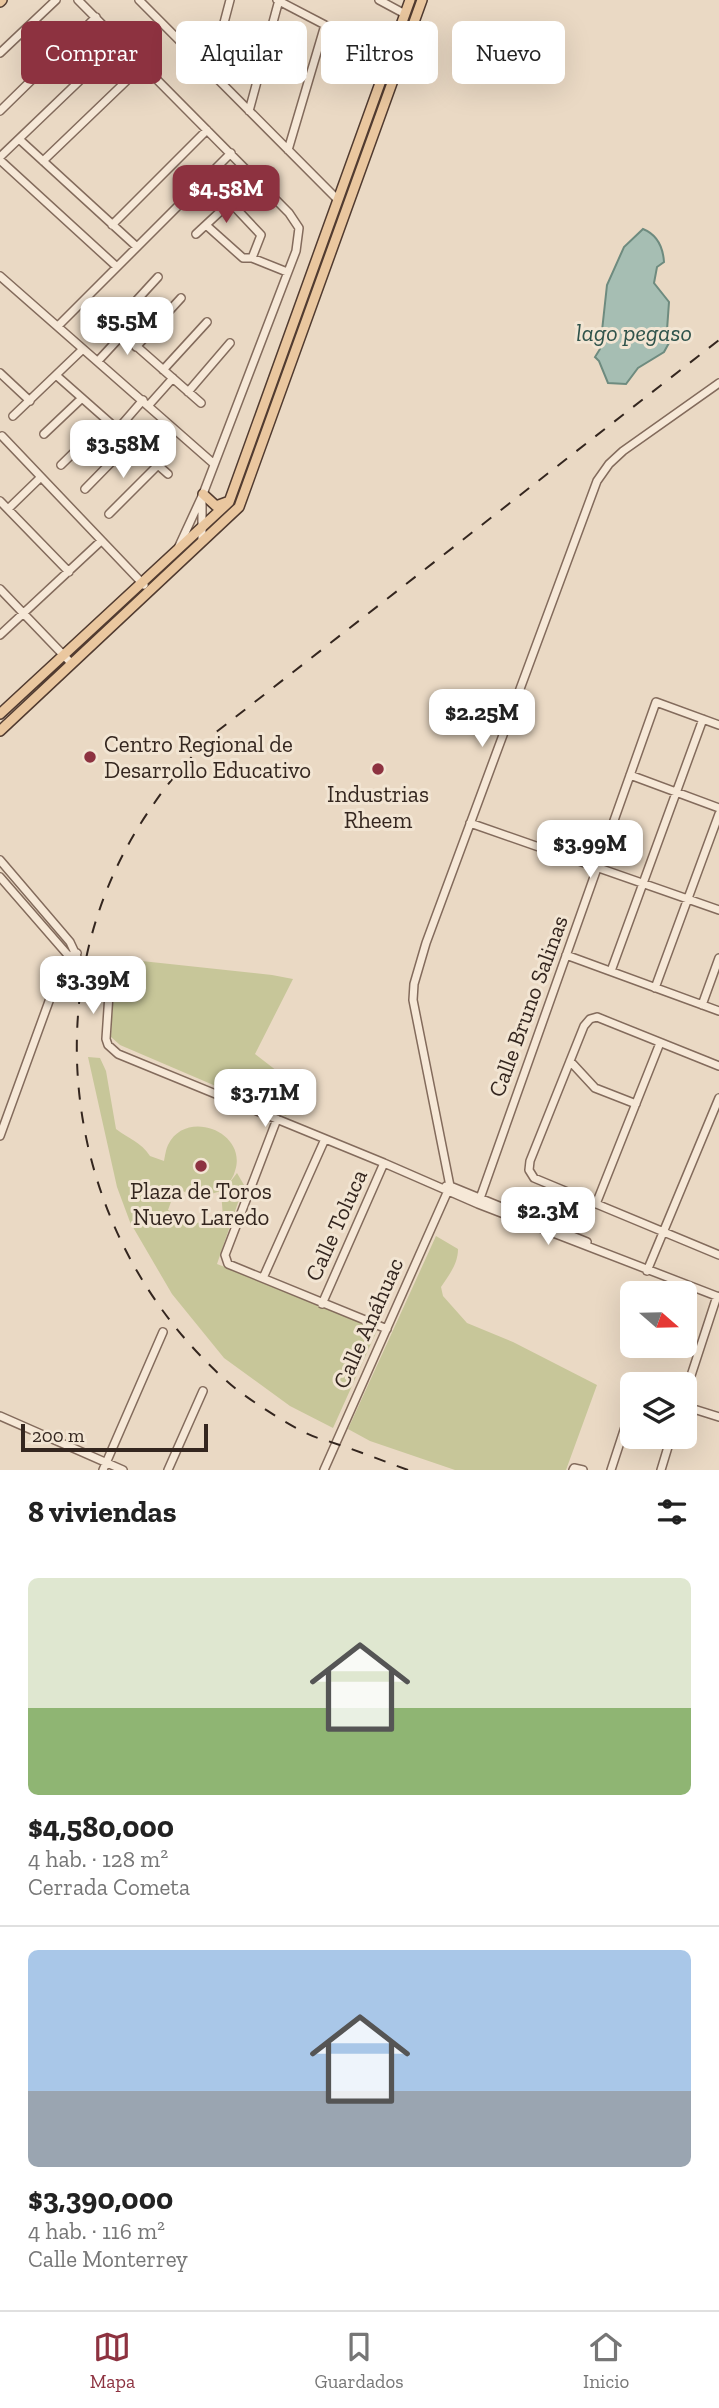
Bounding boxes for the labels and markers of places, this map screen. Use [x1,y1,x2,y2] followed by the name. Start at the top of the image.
[169,166,283,225] pin: $4.58M
[78,298,176,357] pin: $5.5M
[66,420,180,480] pin: $3.58M
[425,690,539,749] pin: $2.25M
[104,730,311,784] place label: Centro Regional de Desarrollo Educativo
[82,749,98,765] marker: Centro Regional de Desarrollo Educativo
[370,761,386,777] marker: Industrias Rheem
[327,780,429,834] place label: Industrias Rheem
[533,820,647,880] pin: $3.99M
[36,956,150,1016] pin: $3.39M
[208,1070,322,1129] pin: $3.71M
[193,1158,209,1174] marker: Plaza de Toros Nuevo Laredo
[130,1177,272,1231] place label: Plaza de Toros Nuevo Laredo
[499,1188,597,1247] pin: $2.3M

